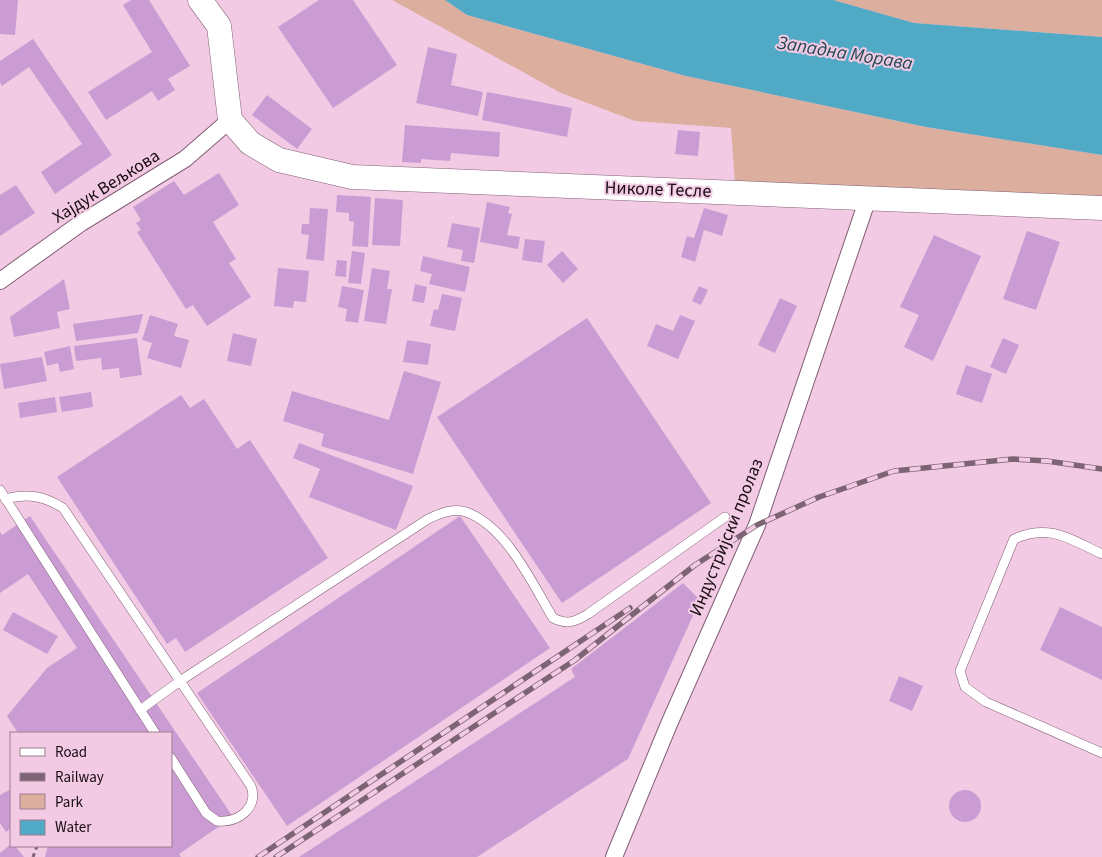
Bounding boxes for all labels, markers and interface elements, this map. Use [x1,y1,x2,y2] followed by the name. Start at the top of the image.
[775,29,915,78] water label: Западна Морава
[48,143,165,229] street label: Хајдук Вељкова
[604,175,712,204] street label: Николе Тесле
[683,455,770,620] street label: Индустријски пролаз
[10,732,172,847] legend
[55,742,87,763] text: Road
[55,767,104,788] text: Railway
[55,792,84,813] text: Park
[55,817,92,838] text: Water

